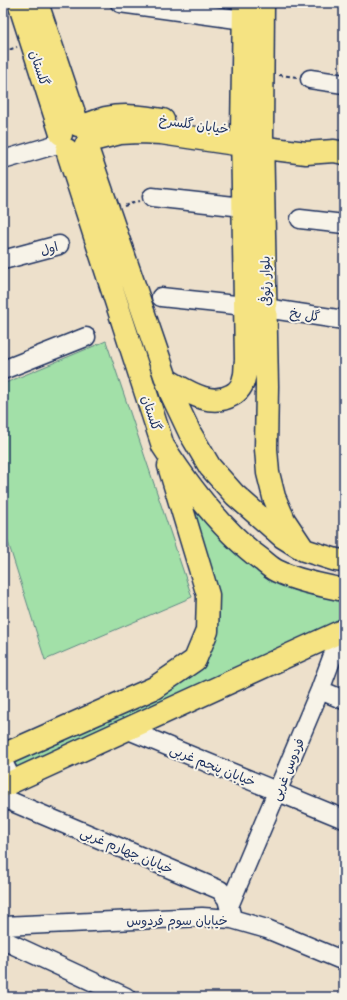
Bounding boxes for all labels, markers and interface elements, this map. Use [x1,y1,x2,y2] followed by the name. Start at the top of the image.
[26,49,52,88] street label: گلستان
[158,112,230,139] street label: خیابان گلسرخ
[39,239,60,259] street label: اول
[257,256,274,306] street label: بلوار رئوفی
[288,305,321,326] street label: گل یخ
[138,394,164,433] street label: گلستان
[268,736,309,803] street label: فردوس غربی
[167,741,258,792] street label: خیابان پنجم غربی
[77,824,175,880] street label: خیابان چهارم غربی
[126,913,228,931] street label: خیابان سوم فردوس

